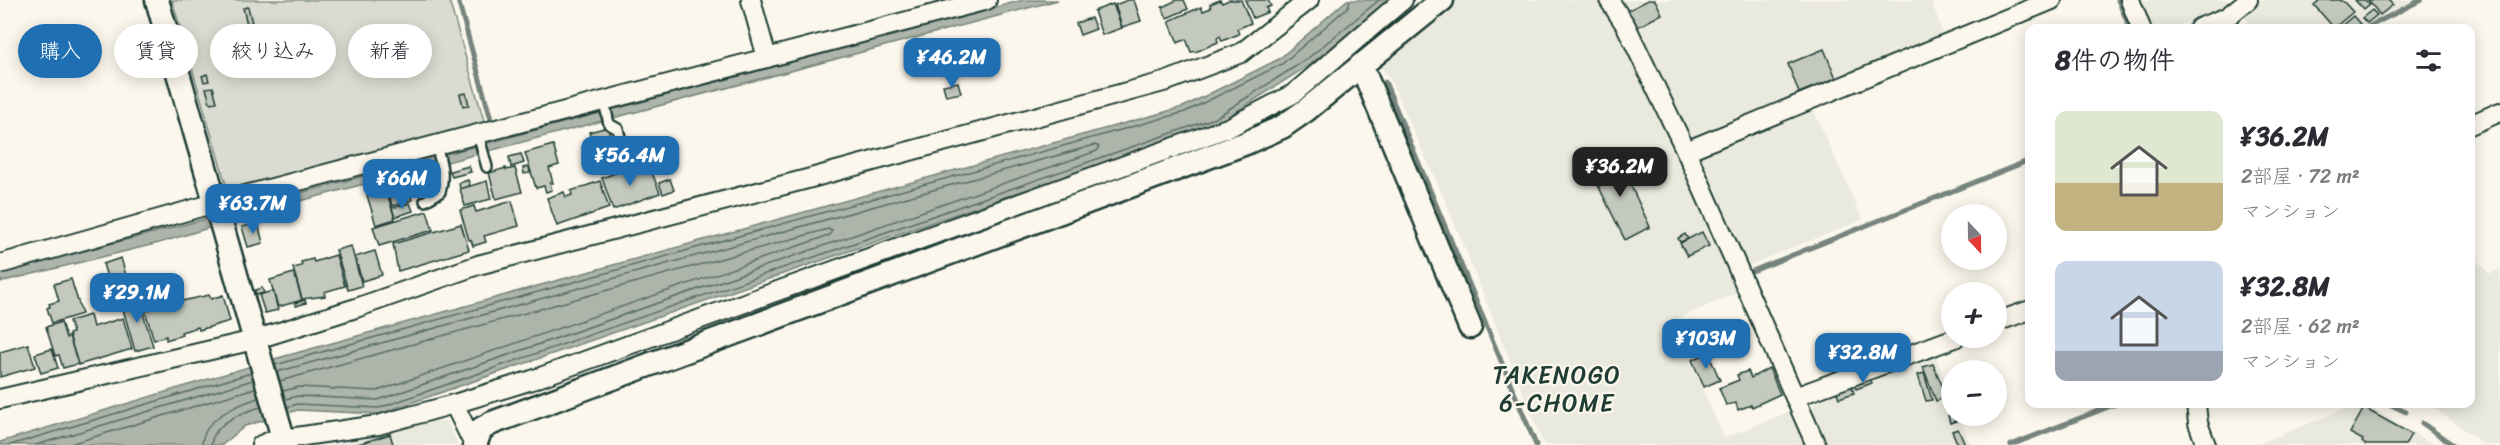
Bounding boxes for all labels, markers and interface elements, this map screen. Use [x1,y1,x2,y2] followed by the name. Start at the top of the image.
[18,24,102,78] chip: 購入
[114,24,198,78] chip: 賃貸
[210,24,336,78] chip: 絞り込み
[348,24,432,78] chip: 新着
[2055,37,2175,83] text: 8件の物件
[903,38,1001,89] pin: ¥46.2M
[918,40,986,75] text: ¥46.2M
[2412,44,2445,77] icon: filters
[2241,113,2329,159] text: ¥36.2M
[2103,135,2175,207] icon: home
[581,136,679,187] pin: ¥56.4M
[595,138,665,173] text: ¥56.4M
[1571,147,1669,198] pin: ¥36.2M
[1586,149,1654,184] text: ¥36.2M
[366,159,438,210] pin: ¥66M
[2241,159,2360,194] text: 2部屋 · 72 m²
[377,161,427,196] text: ¥66M
[204,184,302,235] pin: ¥63.7M
[219,186,287,221] text: ¥63.7M
[2241,194,2340,229] text: マンション
[1941,204,2007,270] north arrow
[1941,204,2007,426] map controls
[2241,263,2329,309] text: ¥32.8M
[88,273,186,324] pin: ¥29.1M
[104,275,170,310] text: ¥29.1M
[1941,282,2007,348] button: +
[2103,285,2175,357] icon: home
[2241,309,2360,344] text: 2部屋 · 62 m²
[1664,319,1748,370] pin: ¥103M
[1676,321,1736,356] text: ¥103M
[1814,333,1912,384] pin: ¥32.8M
[1829,335,1897,370] text: ¥32.8M
[2241,344,2340,379] text: マンション
[1493,354,1621,424] district label: TAKENOGO 6-CHOME
[1941,360,2007,426] button: −

